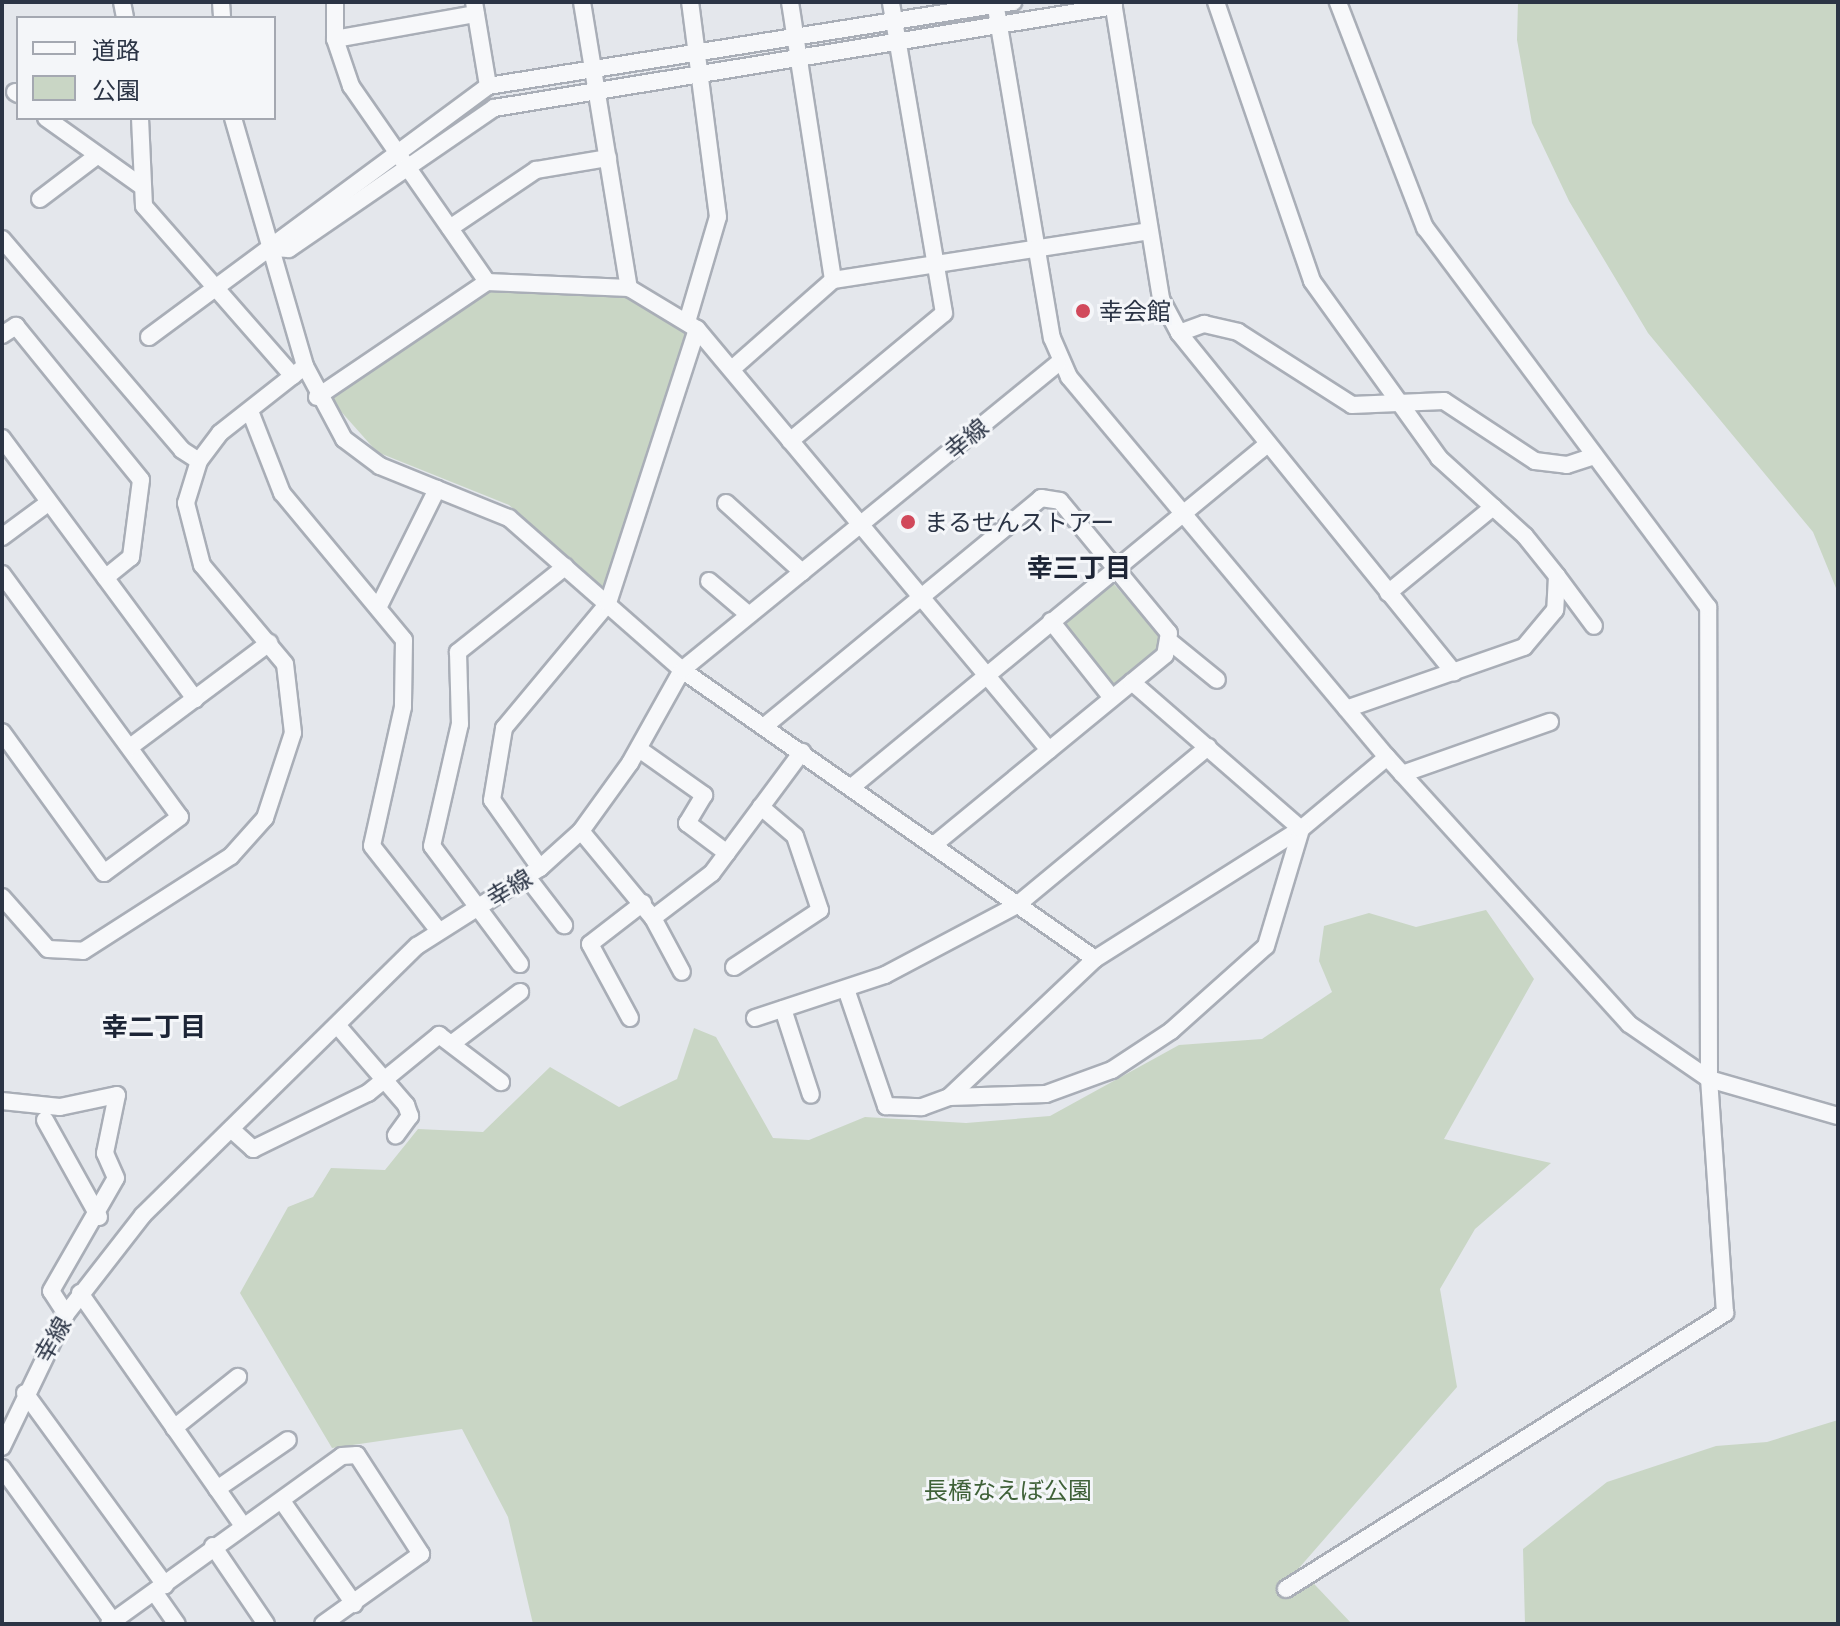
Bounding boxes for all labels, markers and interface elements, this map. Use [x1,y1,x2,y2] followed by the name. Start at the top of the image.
[16,16,276,120] legend
[92,33,140,66] text: 道路
[92,73,140,106] text: 公園
[1099,297,1171,325] place label: 幸会館
[1074,302,1092,320] marker: 幸会館
[938,412,994,464] street label: 幸線
[924,508,1115,536] place label: まるせんストアー
[899,513,917,531] marker: まるせんストアー
[1027,552,1131,584] district label: 幸三丁目
[481,862,537,912] street label: 幸線
[102,1011,206,1043] district label: 幸二丁目
[28,1311,76,1367] street label: 幸線
[924,1476,1092,1504] park label: 長橋なえぼ公園

